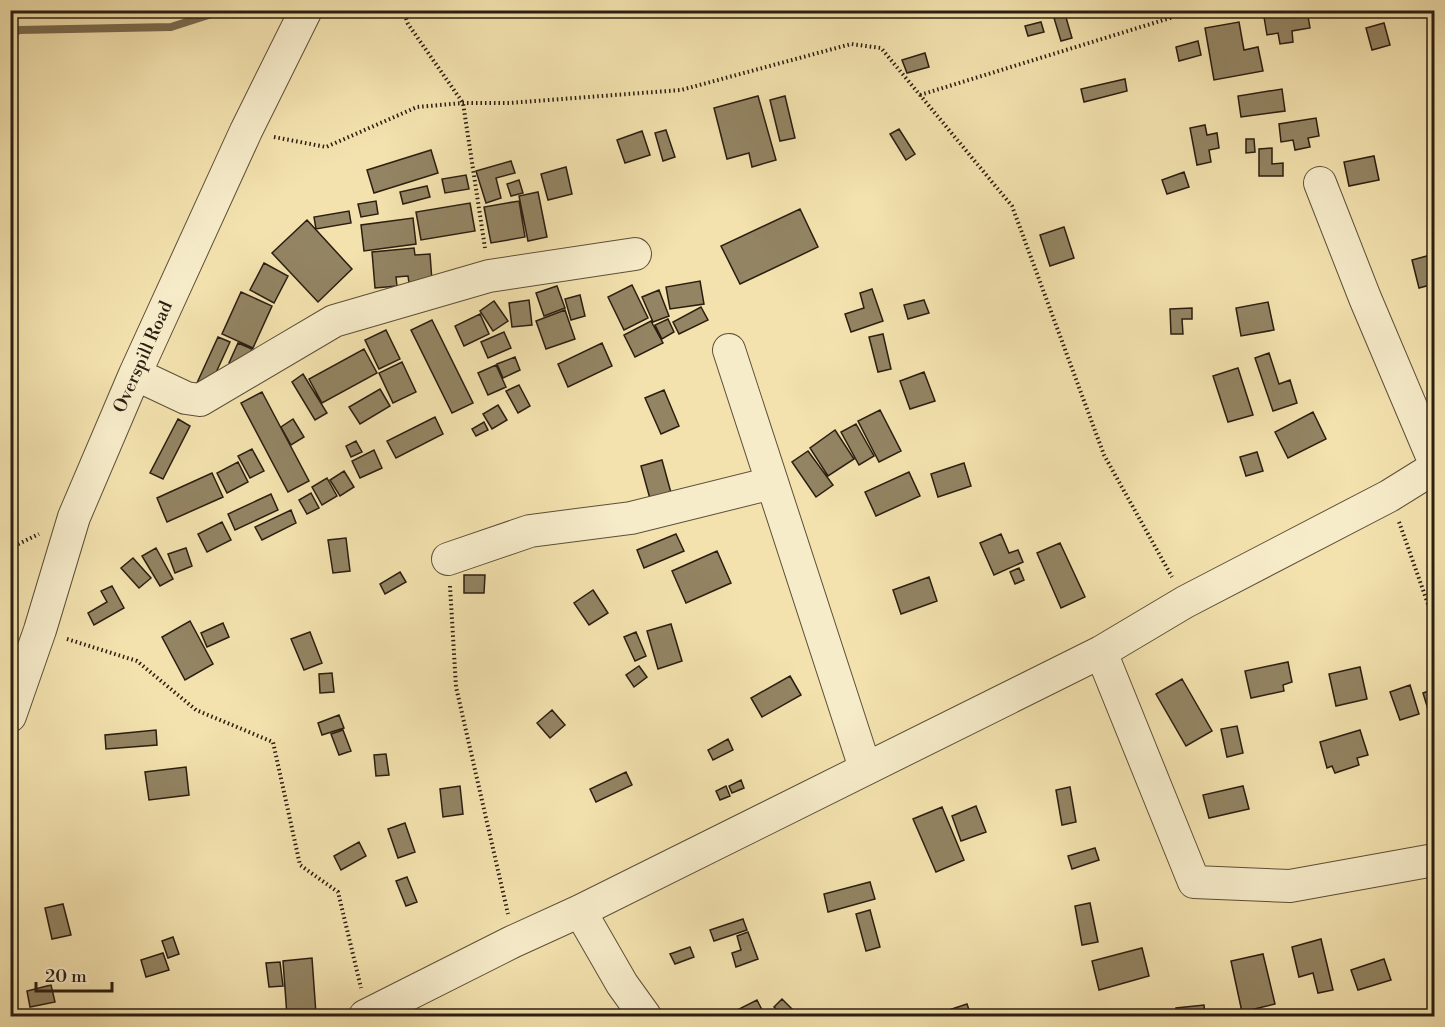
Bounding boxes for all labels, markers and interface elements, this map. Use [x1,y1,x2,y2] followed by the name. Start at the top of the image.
[108,297,178,416] street label: Overspill Road
[36,955,112,993] scale bar
[45,965,87,988] text: 20 m

